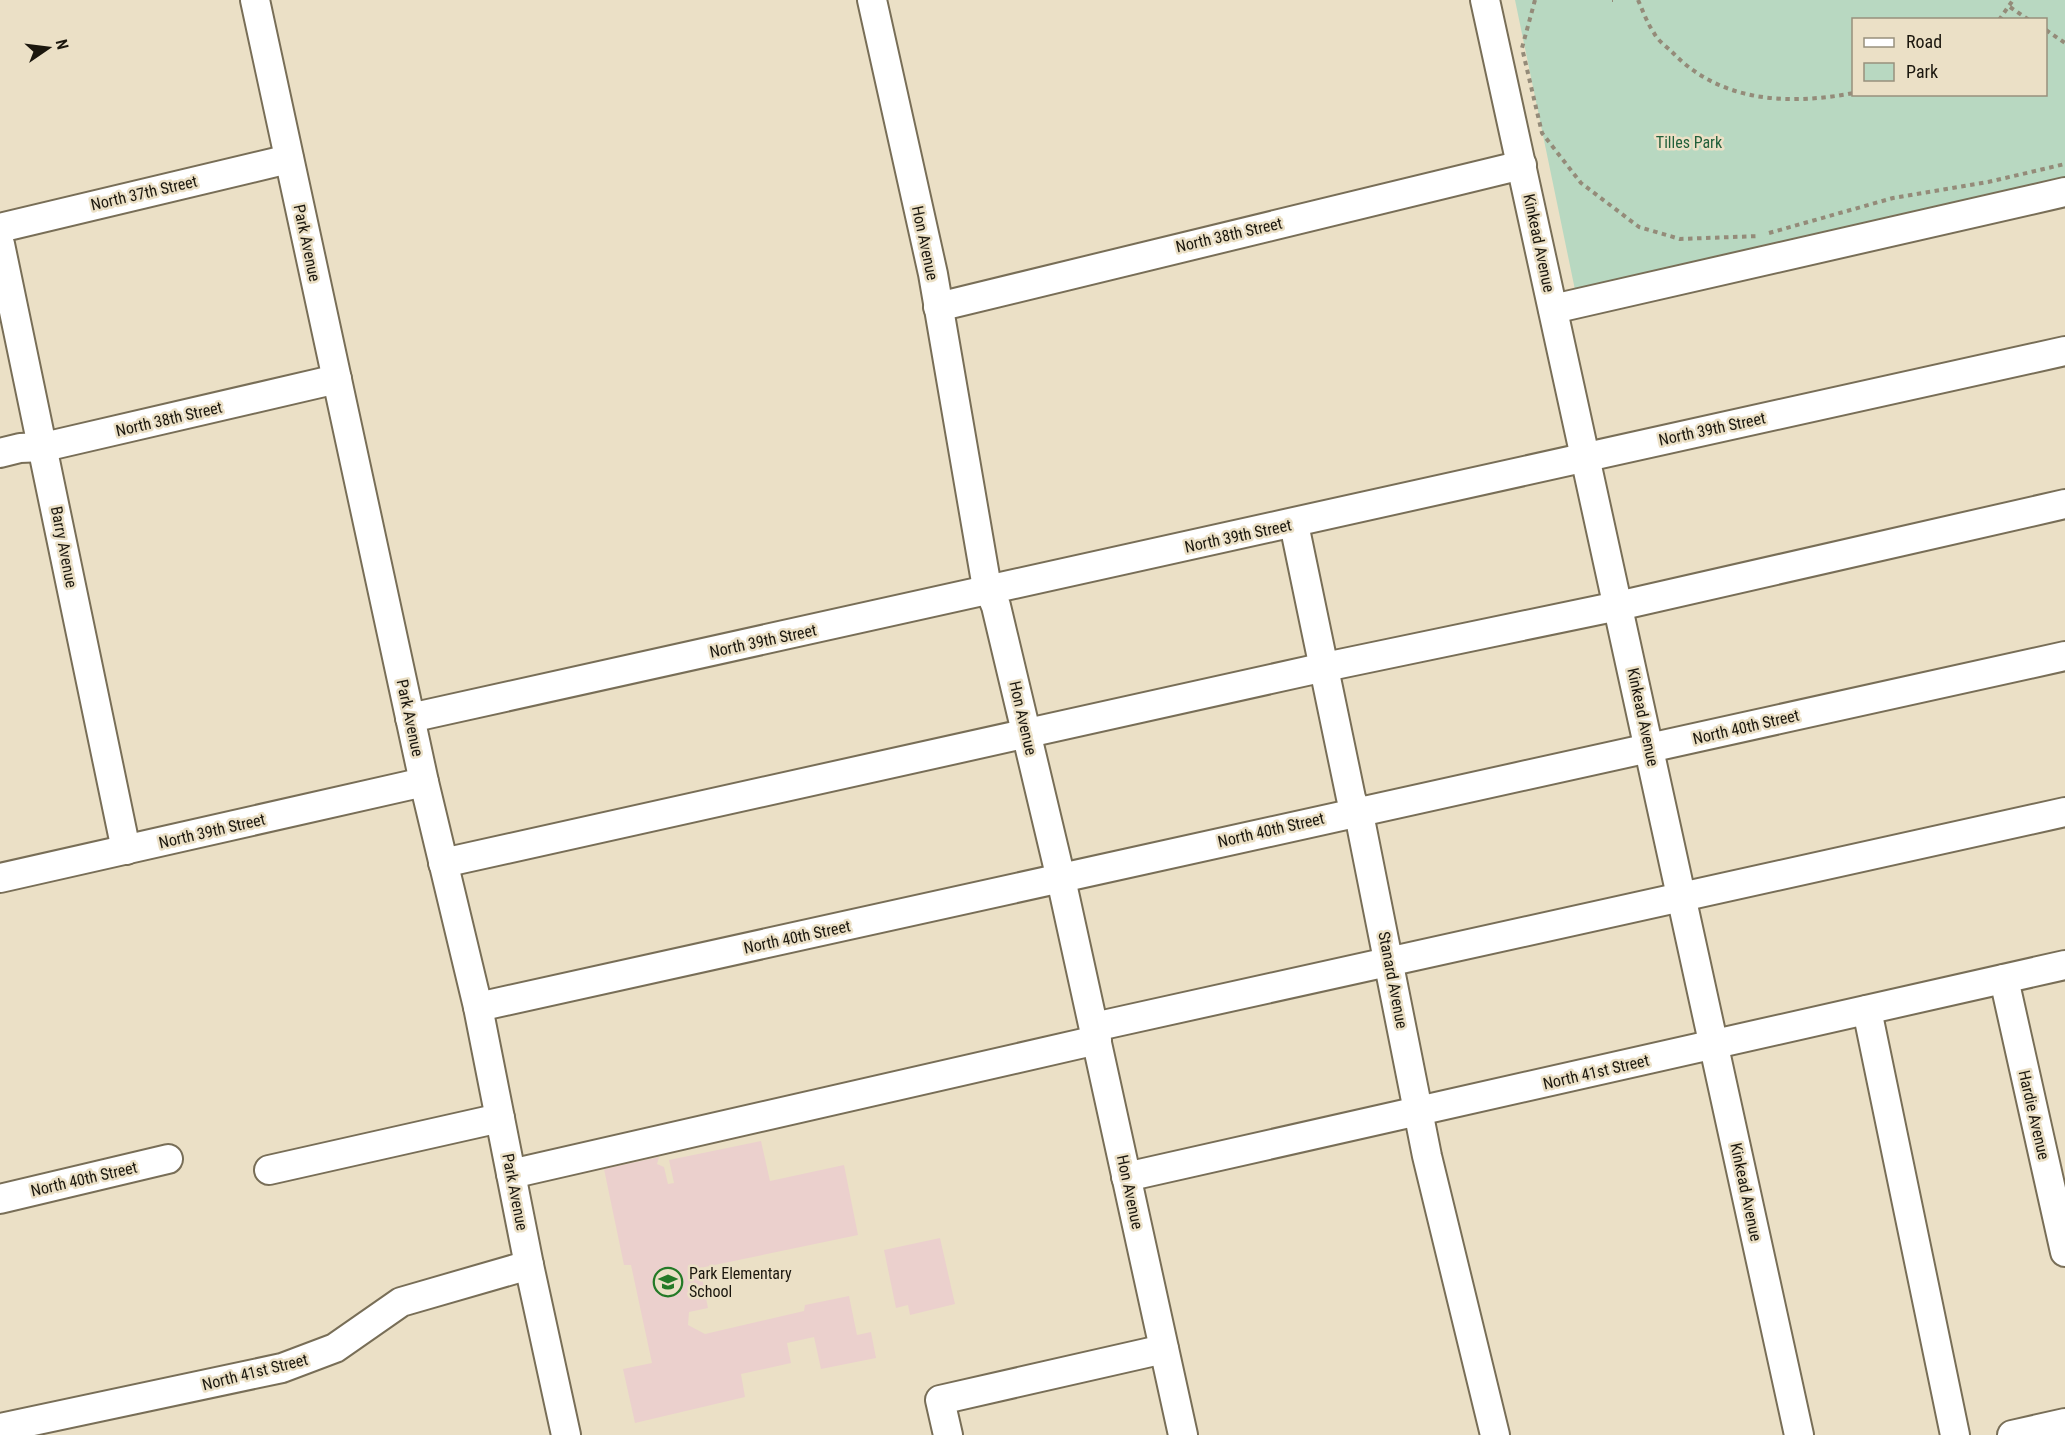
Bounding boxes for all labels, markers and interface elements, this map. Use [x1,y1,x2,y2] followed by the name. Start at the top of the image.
[18,18,78,78] north arrow
[1852,18,2047,96] legend
[1906,31,1942,52] text: Road
[52,37,72,52] text: N
[1906,61,1938,82] text: Park
[1656,133,1723,152] park label: Tilles Park
[89,171,199,214] street label: North 37th Street
[1519,192,1559,294] street label: Kinkead Avenue
[290,203,324,283] street label: Park Avenue
[908,204,942,282] street label: Hon Avenue
[1174,213,1284,256] street label: North 38th Street
[114,397,224,440] street label: North 38th Street
[1657,408,1767,450] street label: North 39th Street
[47,505,81,589] street label: Barry Avenue
[1183,515,1293,557] street label: North 39th Street
[708,620,818,662] street label: North 39th Street
[1623,666,1663,768] street label: Kinkead Avenue
[393,678,427,758] street label: Park Avenue
[1005,679,1041,757] street label: Hon Avenue
[1691,705,1801,748] street label: North 40th Street
[1216,808,1326,851] street label: North 40th Street
[157,809,267,852] street label: North 39th Street
[742,916,852,958] street label: North 40th Street
[1374,930,1412,1030] street label: Stanard Avenue
[1541,1050,1651,1093] street label: North 41st Street
[2014,1068,2054,1162] street label: Hardie Avenue
[1726,1141,1766,1243] street label: Kinkead Avenue
[498,1152,532,1232] street label: Park Avenue
[1113,1153,1147,1231] street label: Hon Avenue
[29,1157,139,1200] street label: North 40th Street
[689,1264,792,1301] place label: Park Elementary School
[652,1266,684,1298] school or university icon: Park Elementary School
[200,1350,310,1394] street label: North 41st Street

